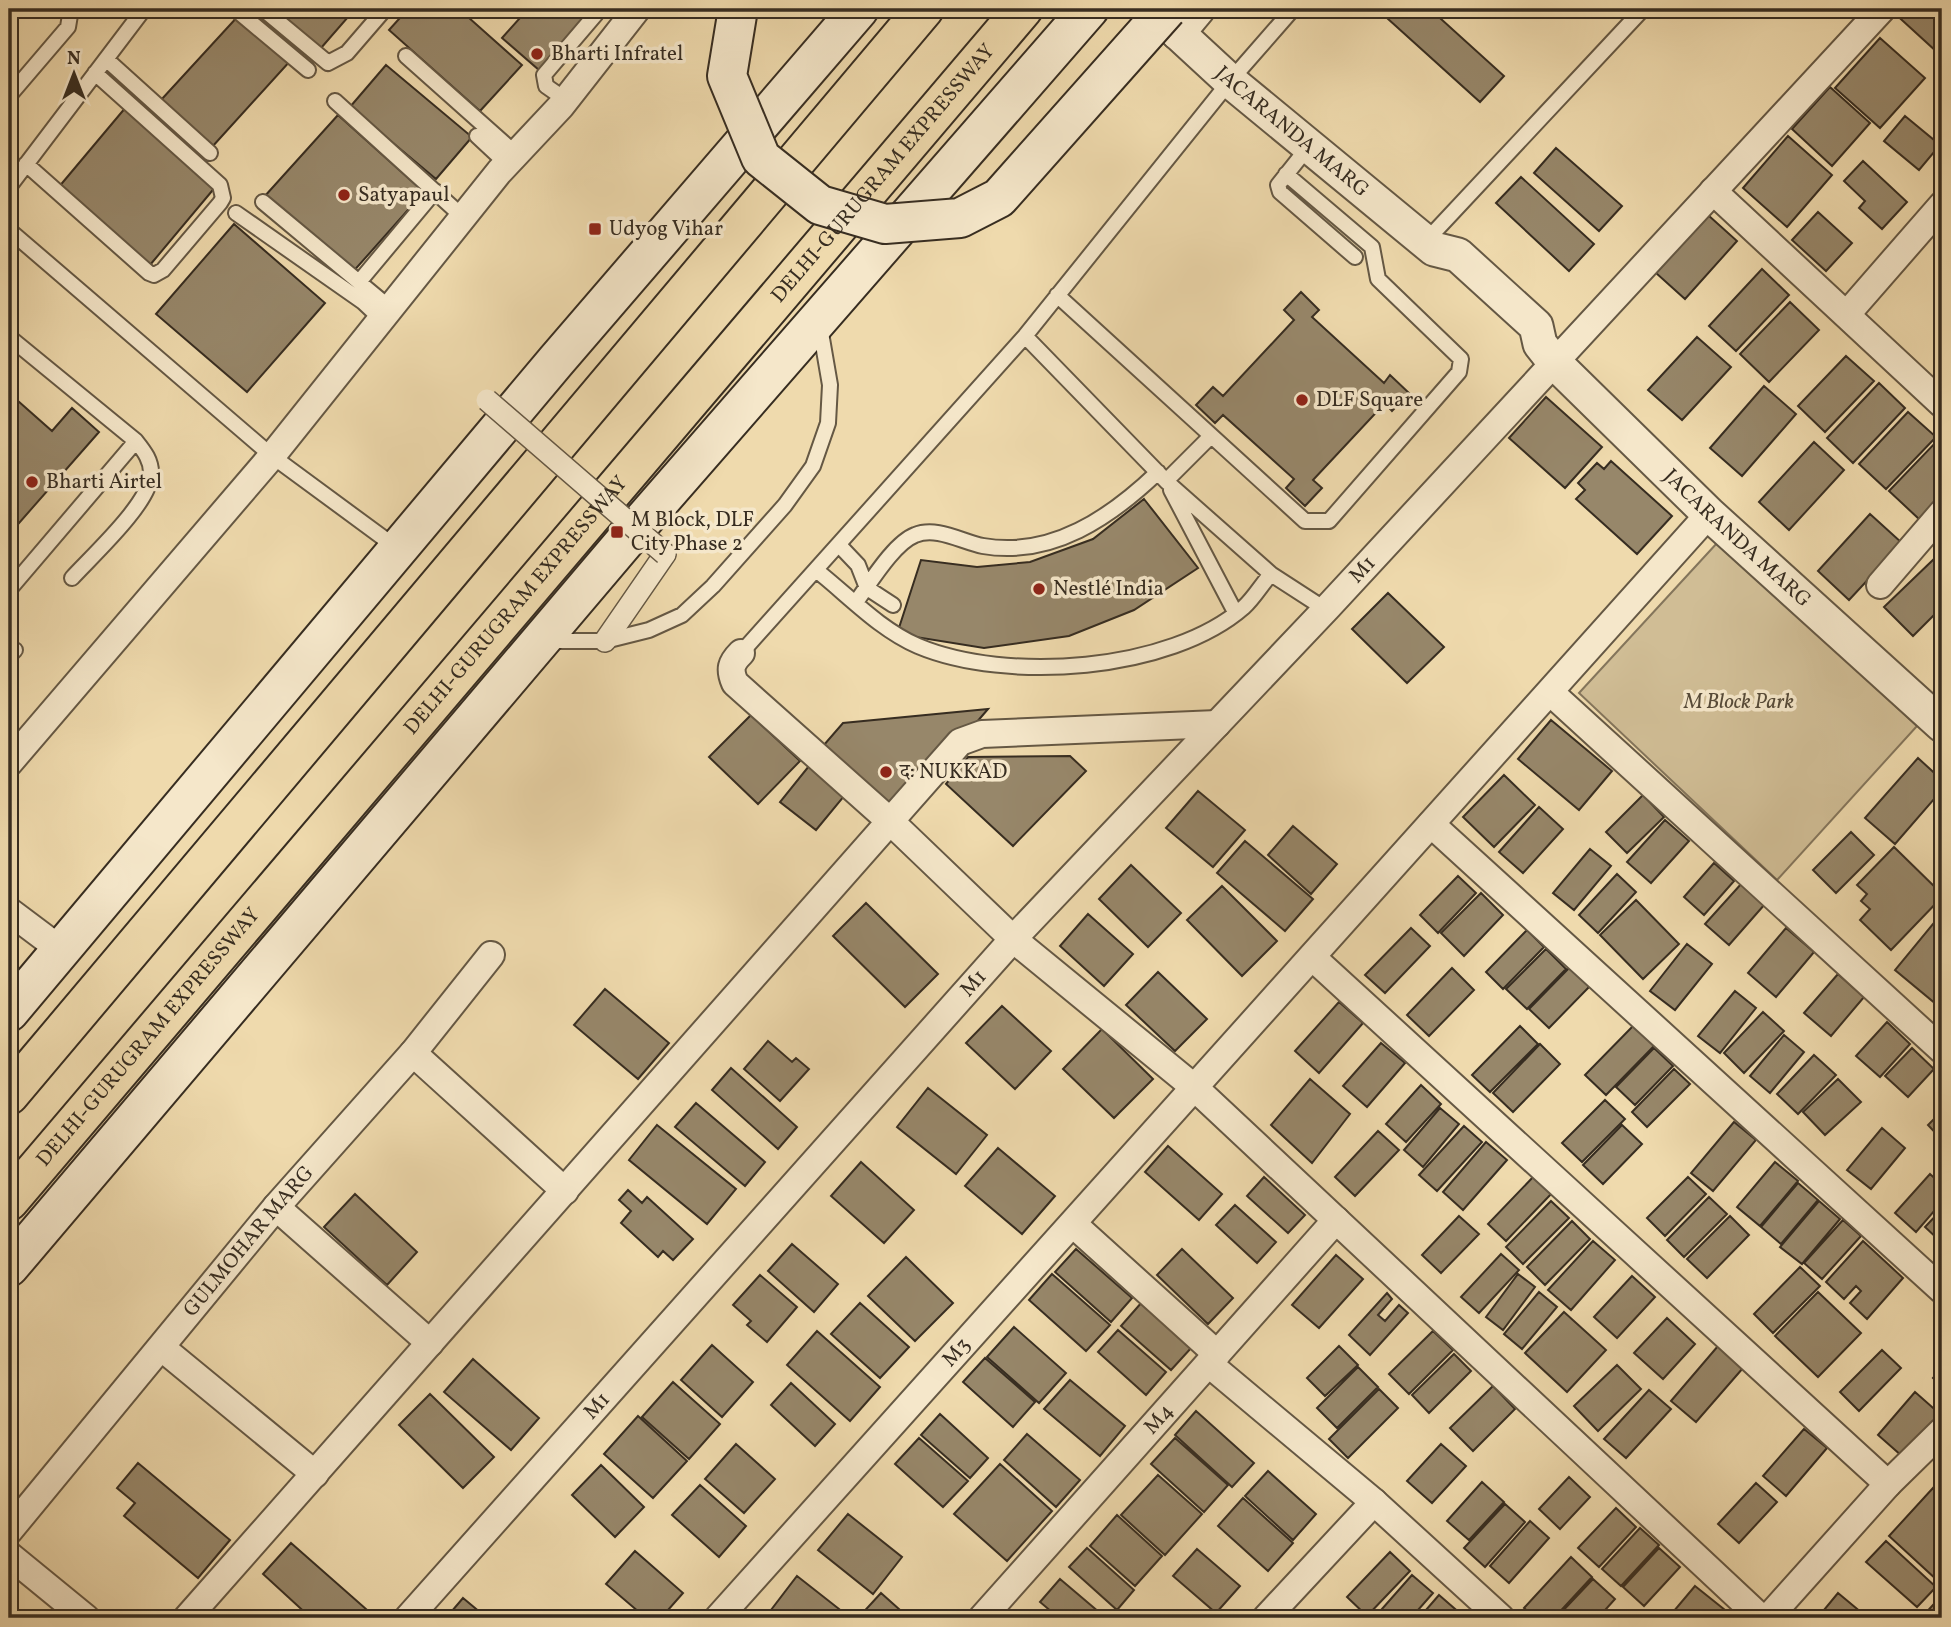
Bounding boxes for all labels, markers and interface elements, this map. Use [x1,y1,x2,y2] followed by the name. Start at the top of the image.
[38,38,108,108] north arrow
[764,38,1002,309] street label: DELHI-GURUGRAM EXPRESSWAY
[551,40,683,69] place label: Bharti Infratel
[67,46,81,72] text: N
[529,46,545,62] marker: Bharti Infratel
[1208,59,1375,204] street label: JACARANDA MARG
[358,181,450,210] place label: Satyapaul
[336,187,352,203] marker: Satyapaul
[609,215,723,244] place label: Udyog Vihar
[587,221,603,237] marker: Udyog Vihar
[1316,386,1423,415] place label: DLF Square
[1294,392,1310,408] marker: DLF Square
[1657,462,1817,614] street label: JACARANDA MARG
[46,468,162,497] place label: Bharti Airtel
[397,470,634,741] street label: DELHI-GURUGRAM EXPRESSWAY
[24,474,40,490] marker: Bharti Airtel
[631,506,754,559] place label: M Block, DLF City Phase 2
[609,524,625,540] marker: M Block, DLF City Phase 2
[1343,550,1383,590] street label: M1
[1053,575,1164,604] place label: Nestlé India
[1031,581,1047,597] marker: Nestlé India
[1683,688,1794,717] park label: M Block Park
[899,758,1007,787] place label: द: NUKKAD
[878,764,894,780] marker: द: NUKKAD
[30,901,267,1173] street label: DELHI-GURUGRAM EXPRESSWAY
[953,963,994,1003] street label: M1
[177,1159,321,1323] street label: GULMOHAR MARG
[936,1331,977,1373] street label: M3
[577,1386,617,1426] street label: M1
[1137,1398,1180,1441] street label: M4

